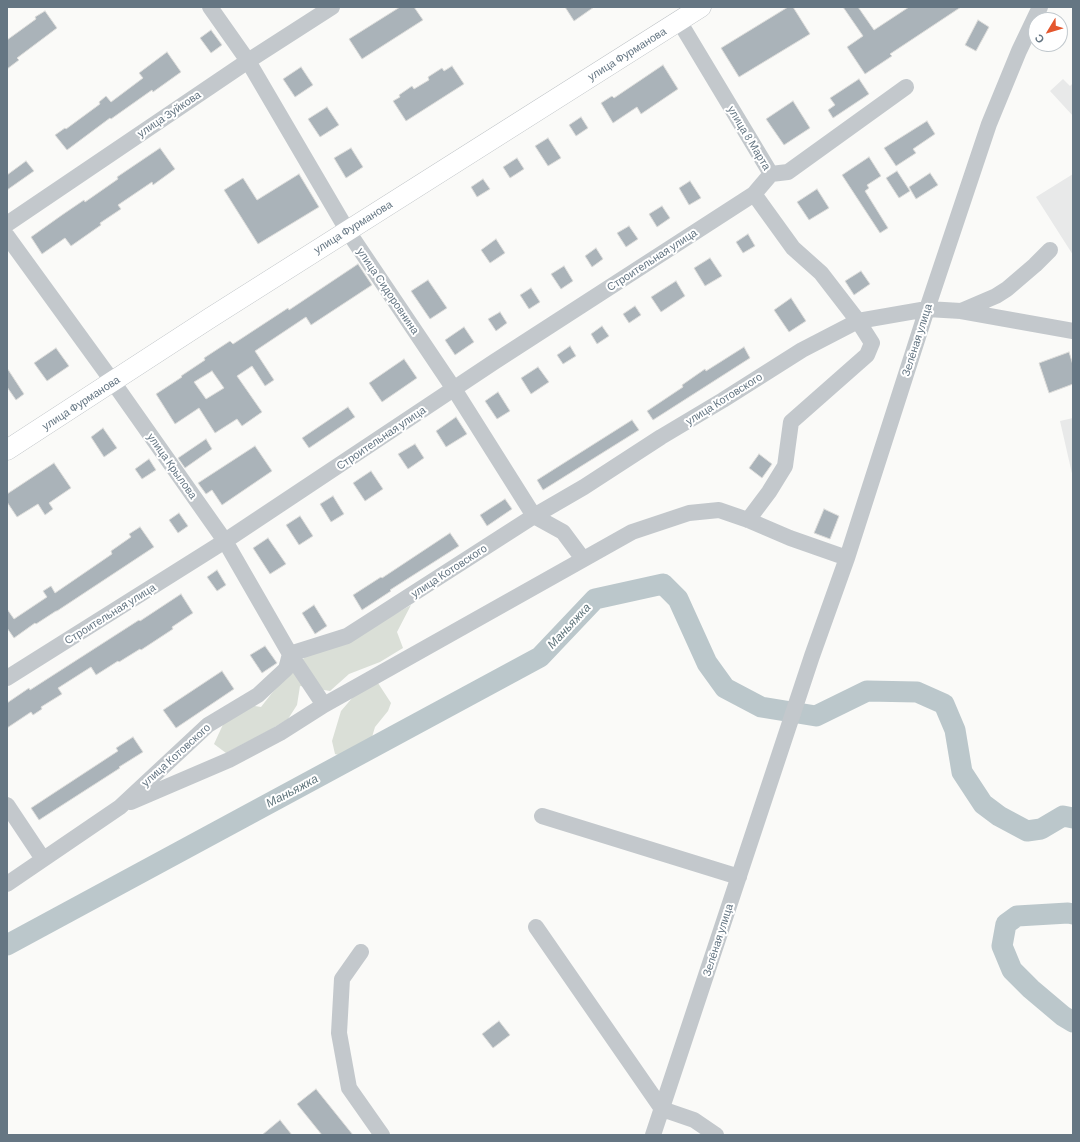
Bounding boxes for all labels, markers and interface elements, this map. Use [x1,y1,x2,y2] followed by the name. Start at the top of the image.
[1028,12,1068,52] north arrow
[585,25,669,83] street label: улица Фурманова
[1031,32,1047,46] text: С
[135,88,203,140] street label: улица Зуйкова
[725,103,773,173] street label: улица 8 Марта
[311,198,395,256] street label: улица Фурманова
[604,226,700,294] street label: Строительная улица
[354,245,422,337] street label: улица Сидоровнина
[899,302,935,378] street label: Зелёная улица
[683,370,765,428] street label: улица Котовского
[40,373,122,433] street label: улица Фурманова
[334,403,428,473] street label: Строительная улица
[144,431,200,501] street label: улица Крылова
[409,542,489,600] street label: улица Котовского
[62,581,158,647] street label: Строительная улица
[544,600,594,652] water label: Маньяжка
[139,721,213,789] street label: улица Котовского
[264,771,320,811] water label: Маньяжка
[700,902,736,978] street label: Зелёная улица

